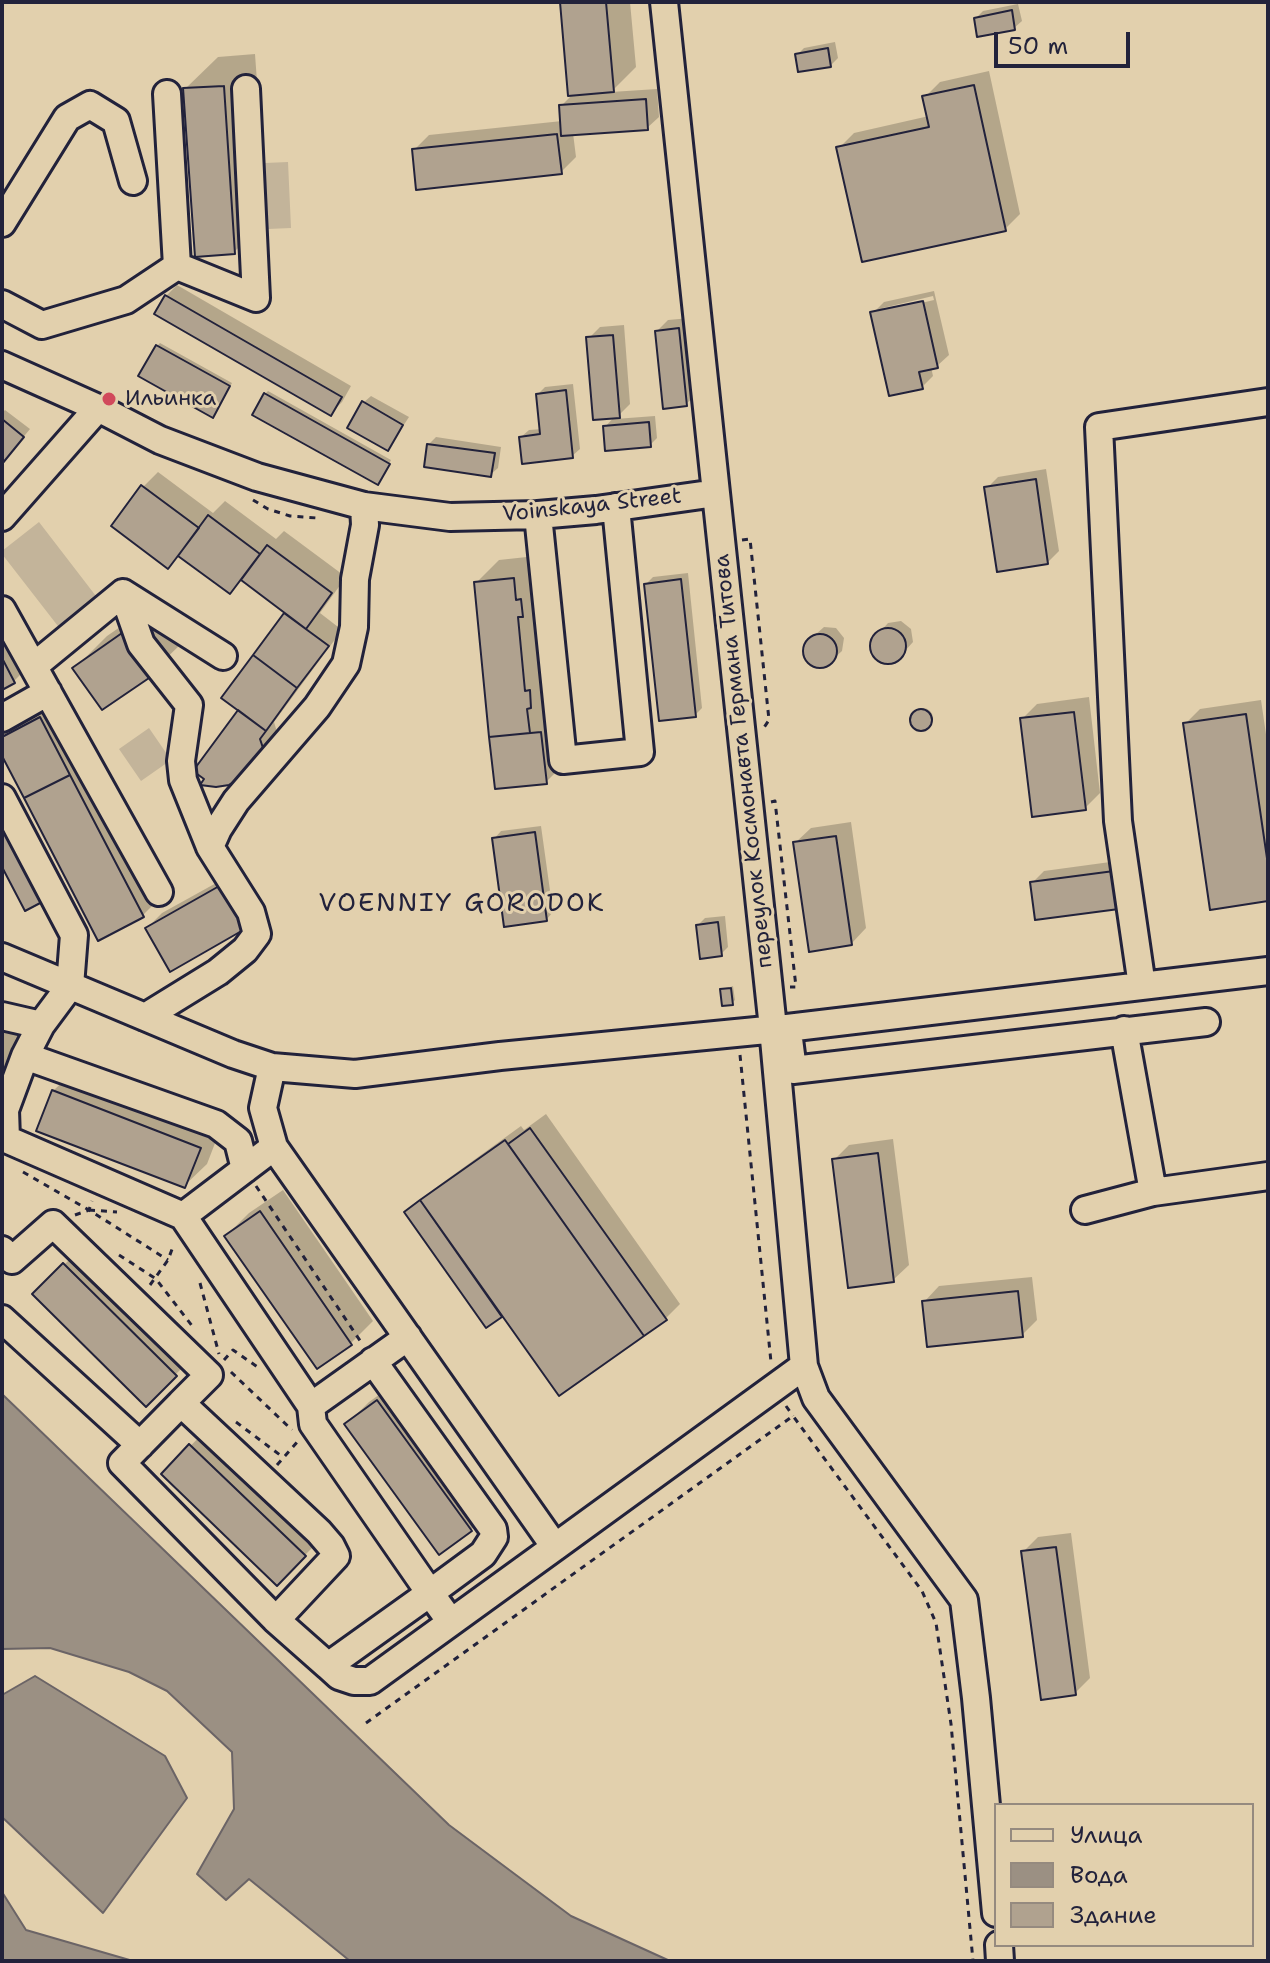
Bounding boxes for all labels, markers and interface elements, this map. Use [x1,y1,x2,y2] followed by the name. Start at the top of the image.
[998,16,1134,66] scale bar
[1008,30,1068,62] text: 50 m
[125,386,216,412] place label: Ильинка
[100,390,118,408] marker: Ильинка
[501,483,683,529] street label: Voinskaya Street
[709,553,779,969] street label: переулок Космонавта Германа Титова
[319,888,605,920] district label: VOENNIY GORODOK
[994,1803,1254,1947] legend
[1070,1819,1143,1851] text: Улица
[1070,1859,1128,1891] text: Вода
[1070,1899,1157,1931] text: Здание

